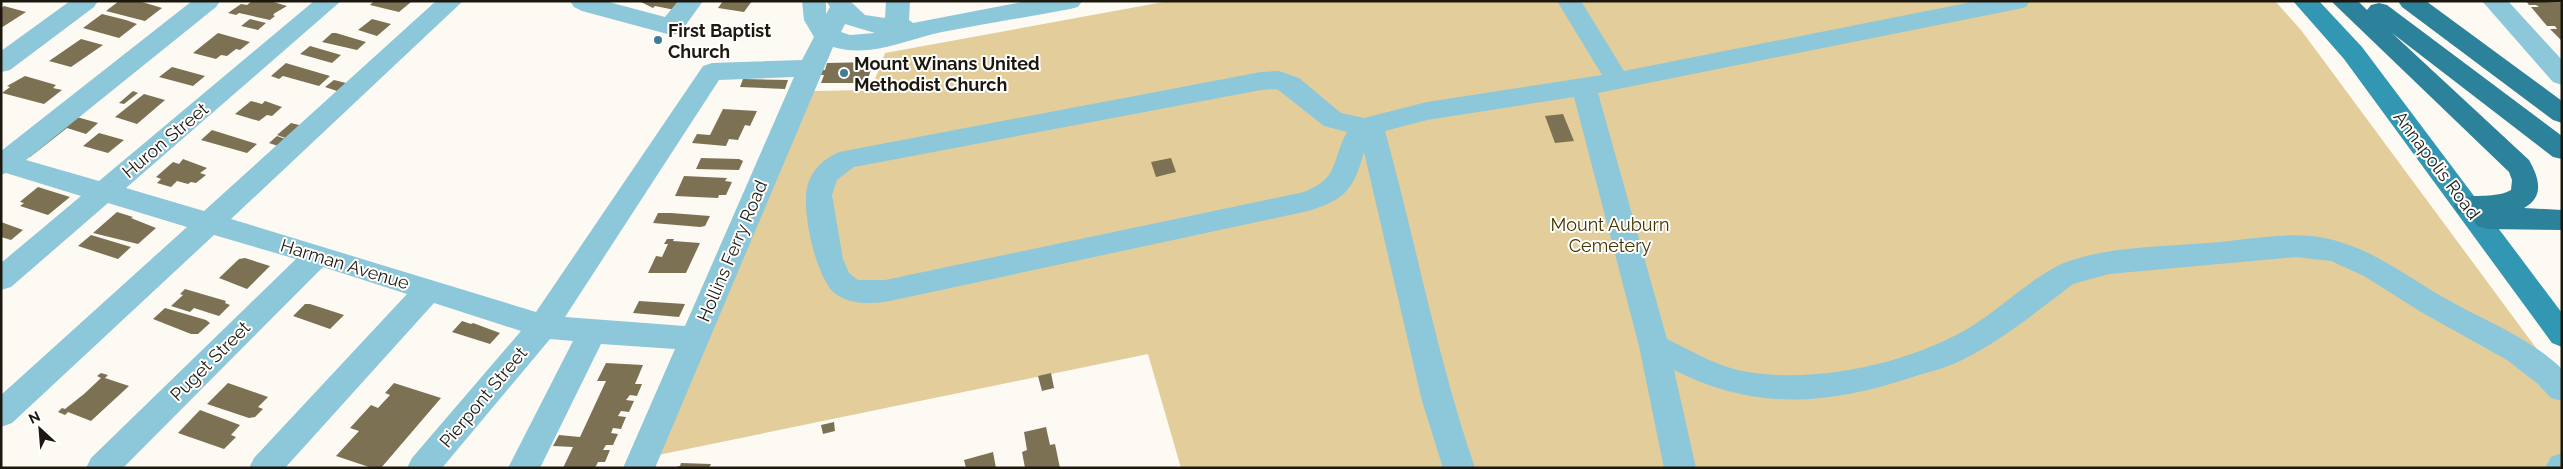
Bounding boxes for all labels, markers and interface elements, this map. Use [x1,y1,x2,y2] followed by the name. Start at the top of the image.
[668,20,771,62] place label: First Baptist Church
[652,34,664,46] marker: First Baptist Church
[854,53,1040,95] place label: Mount Winans United Methodist Church
[838,67,850,79] marker: Mount Winans United Methodist Church
[118,98,212,182] street label: Huron Street
[2389,107,2485,223] street label: Annapolis Road
[693,177,771,325] street label: Hollins Ferry Road
[1551,214,1669,256] park label: Mount Auburn Cemetery
[278,234,412,294] street label: Harman Avenue
[166,317,254,405] street label: Puget Street
[435,342,531,452] street label: Pierpont Street
[15,404,65,454] north arrow
[26,408,43,427] text: N

